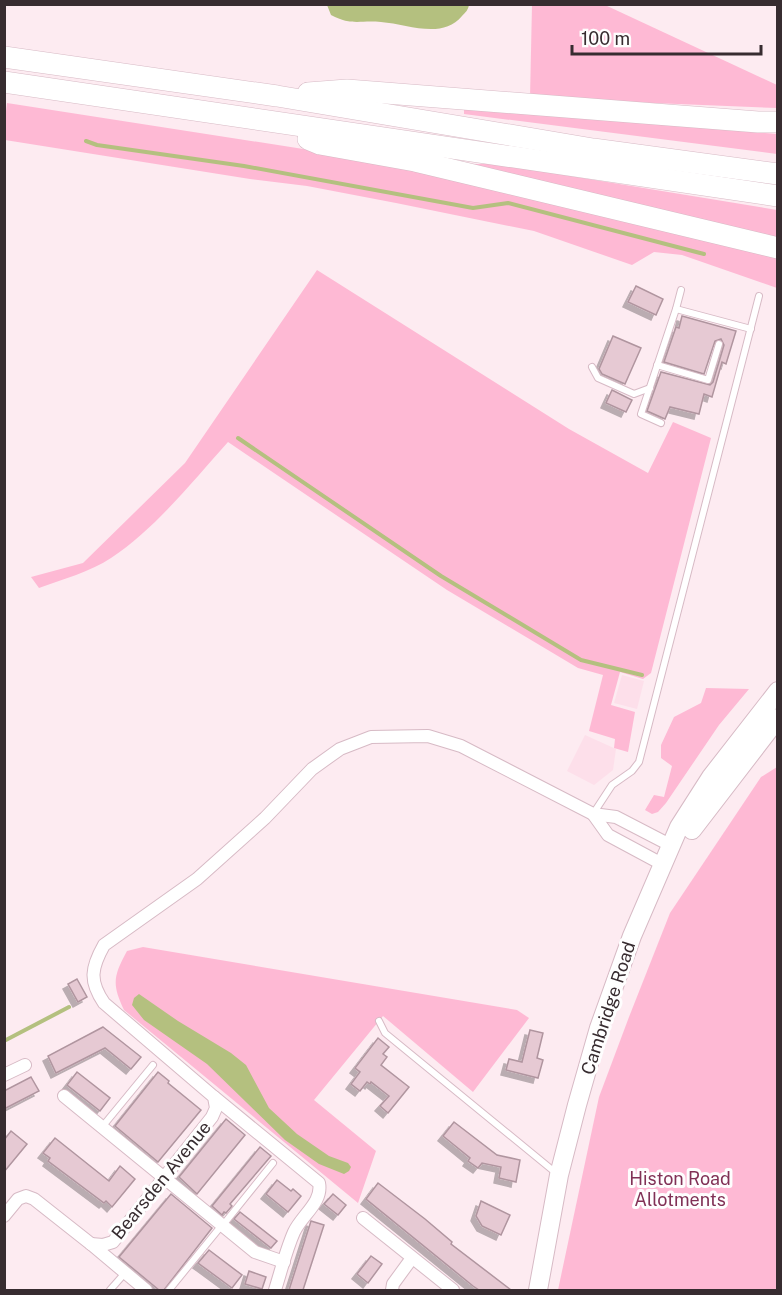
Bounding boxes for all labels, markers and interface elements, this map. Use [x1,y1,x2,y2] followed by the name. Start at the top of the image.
[572,18,761,56] scale bar
[581,28,630,49] text: 100 m
[577,939,639,1077] street label: Cambridge Road
[107,1117,215,1243] street label: Bearsden Avenue
[629,1168,731,1210] park label: Histon Road Allotments

